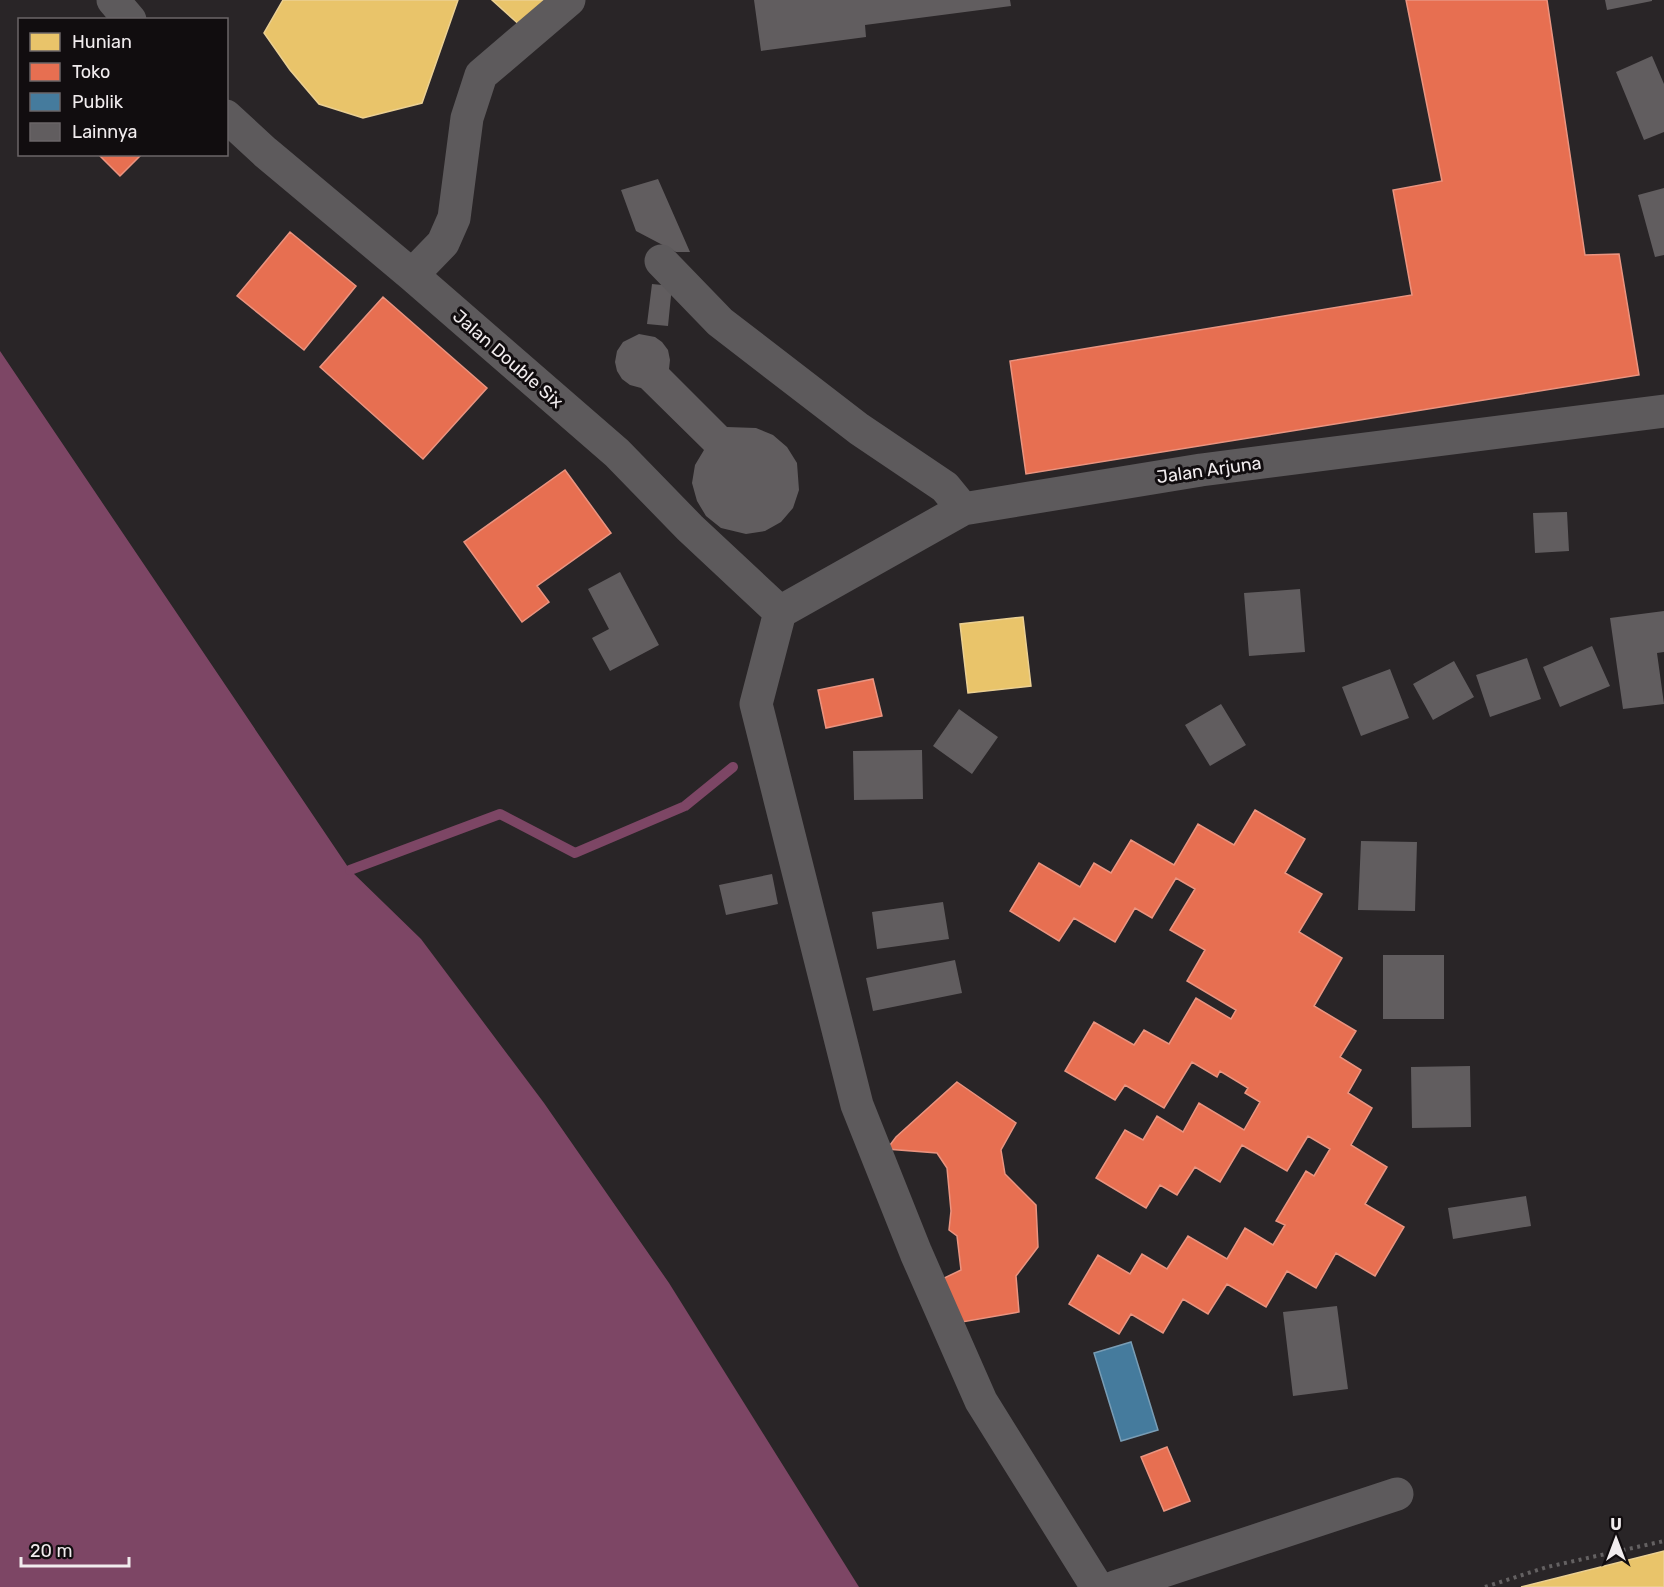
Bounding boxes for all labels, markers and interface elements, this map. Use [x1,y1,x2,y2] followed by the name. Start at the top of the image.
[18,18,228,156] legend
[72,31,132,53] text: Hunian
[72,61,110,83] text: Toko
[72,91,124,113] text: Publik
[72,121,137,143] text: Lainnya
[448,305,568,413] street label: Jalan Double Six
[1155,452,1263,488] street label: Jalan Arjuna
[1586,1509,1646,1569] north arrow
[1610,1515,1622,1534] text: U
[21,1530,129,1568] scale bar
[30,1540,72,1562] text: 20 m

